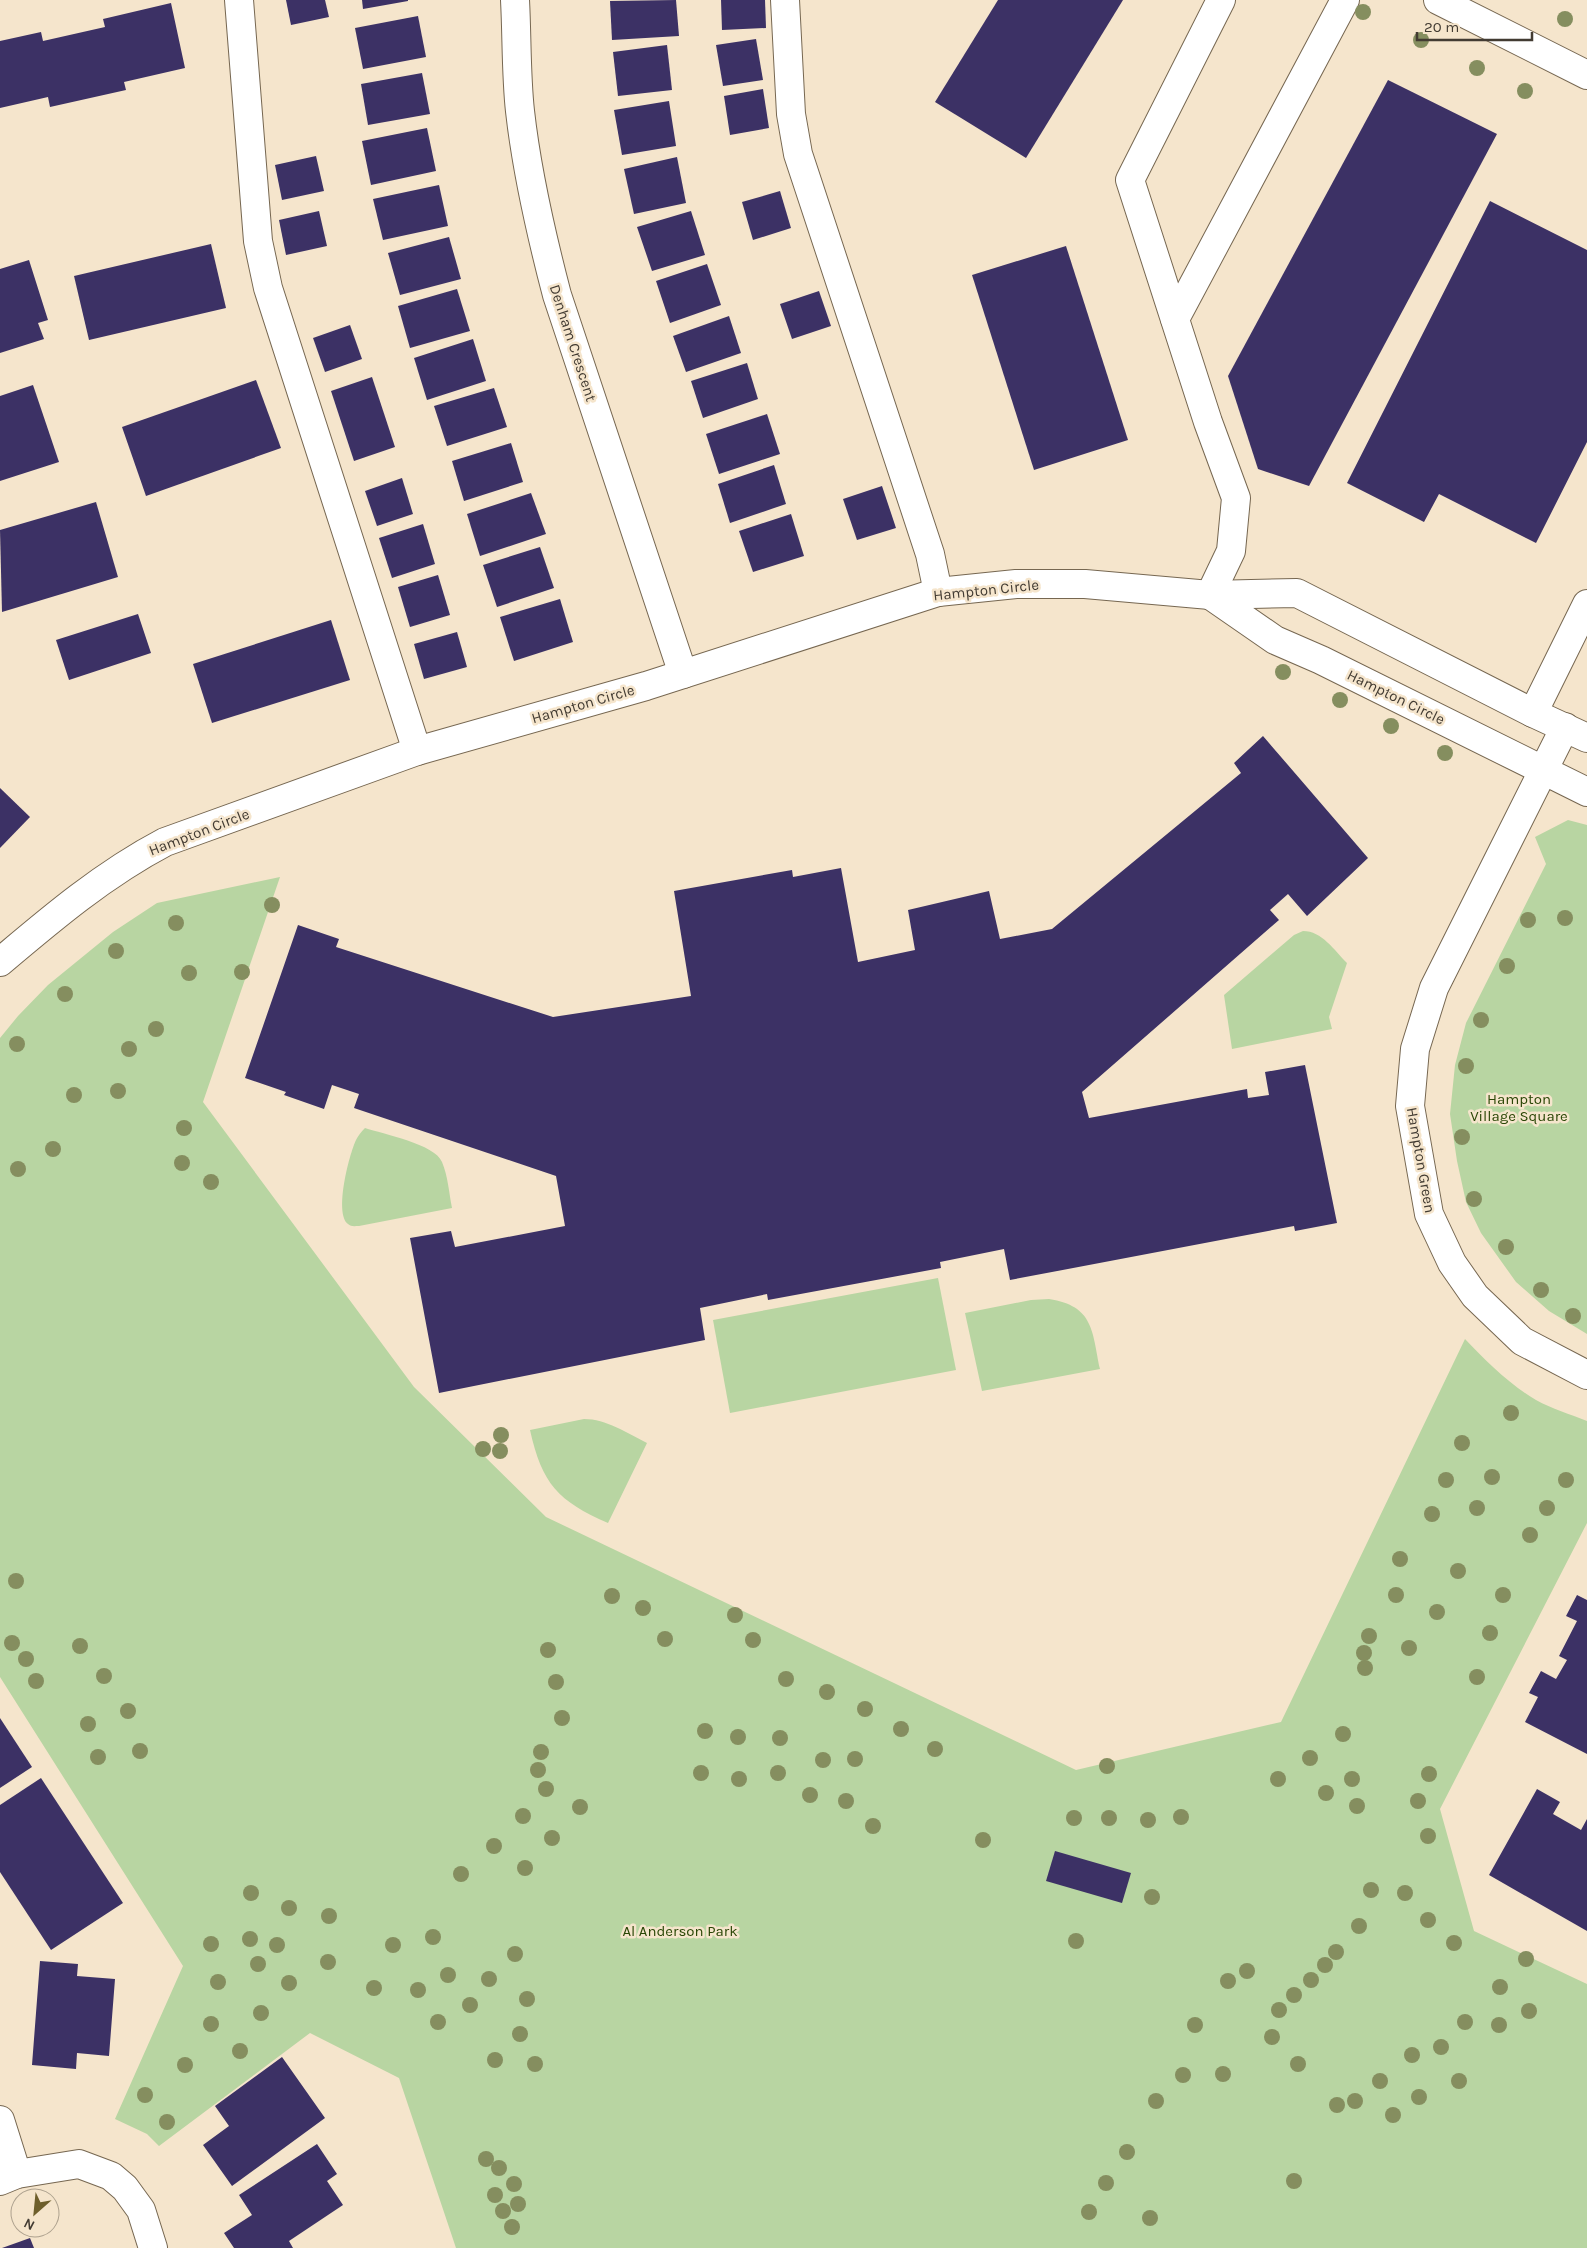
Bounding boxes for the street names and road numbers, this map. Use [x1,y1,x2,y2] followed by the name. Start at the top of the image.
[546,282,601,404] street label: Denham Crescent
[932,575,1040,605] street label: Hampton Circle
[1344,666,1448,728] street label: Hampton Circle
[529,681,637,727] street label: Hampton Circle
[146,805,252,859] street label: Hampton Circle
[1403,1106,1439,1214] street label: Hampton Green

